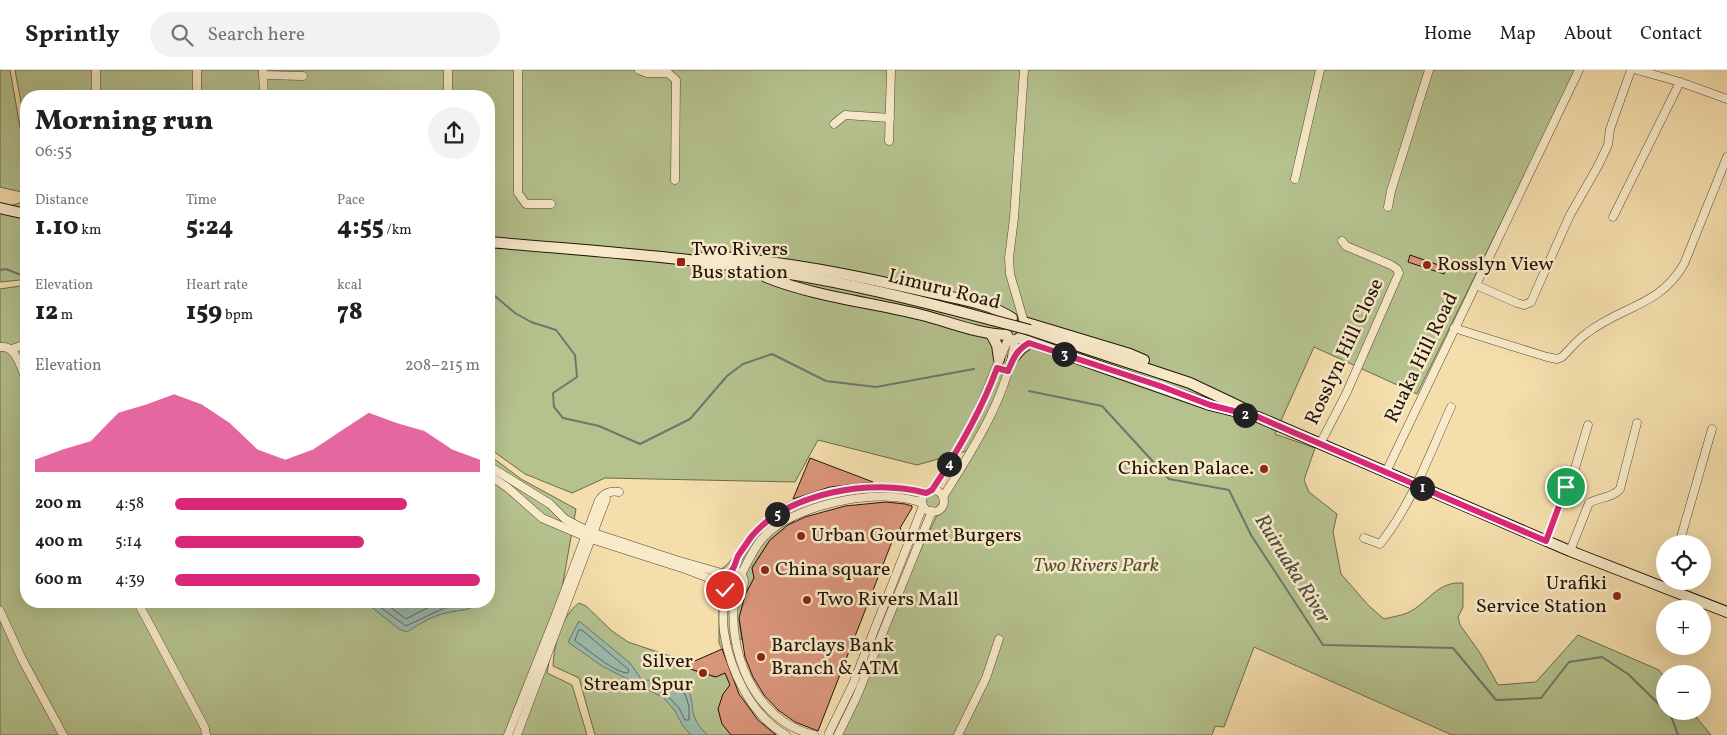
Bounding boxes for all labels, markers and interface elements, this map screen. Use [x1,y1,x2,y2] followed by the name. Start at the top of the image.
[150,12,500,57] search box
[25,18,120,52] text: Sprintly
[168,21,196,49] icon: search
[208,22,305,48] text: Search here
[1424,22,1472,47] text: Home
[1500,22,1536,47] text: Map
[1564,22,1612,47] text: About
[1640,22,1702,47] text: Contact
[35,102,213,141] text: Morning run
[428,107,480,159] button: share
[35,141,72,163] text: 06:55
[35,191,89,210] text: Distance
[186,191,217,210] text: Time
[337,191,365,210] text: Pace
[35,210,79,245] text: 1.10
[186,210,233,245] text: 5:24
[337,210,384,245] text: 4:55
[79,221,101,240] text: km
[384,221,412,240] text: /km
[691,236,788,287] place label: Two Rivers Bus station
[1437,251,1554,279] place label: Rosslyn View
[675,256,687,268] marker: Two Rivers Bus station
[1421,259,1433,271] marker: Rosslyn View
[885,263,1003,317] street label: Limuru Road
[1299,274,1391,430] street label: Rosslyn Hill Close
[35,276,93,295] text: Elevation
[186,276,248,295] text: Heart rate
[337,276,362,295] text: kcal
[1378,288,1466,428] street label: Ruaka Hill Road
[35,295,58,330] text: 12
[186,295,222,330] text: 159
[337,295,363,330] text: 78
[58,306,73,325] text: m
[222,306,253,325] text: bpm
[1052,342,1076,366] pin: 3
[1061,345,1068,364] text: 3
[35,355,102,377] text: Elevation
[405,355,480,377] text: 208–215 m
[1232,402,1258,428] pin: 2
[1242,406,1249,425] text: 2
[936,452,962,476] pin: 4
[945,455,954,474] text: 4
[1118,455,1254,483] place label: Chicken Palace.
[1258,463,1270,475] marker: Chicken Palace.
[1545,466,1587,508] pin
[1552,473,1580,501] icon: arrive
[1410,476,1434,500] pin: 1
[1420,479,1425,498] text: 1
[35,493,82,515] text: 200 m
[115,493,144,515] text: 4:58
[764,502,790,526] pin: 5
[774,505,781,524] text: 5
[1247,509,1337,630] water label: Ruiruaka River
[811,522,1022,550] place label: Urban Gourmet Burgers
[795,530,807,542] marker: Urban Gourmet Burgers
[35,531,83,553] text: 400 m
[115,531,142,553] text: 5:14
[1656,535,1711,720] map controls
[1656,535,1711,590] button: locate
[1033,552,1159,580] park label: Two Rivers Park
[775,556,890,584] place label: China square
[759,564,771,576] marker: China square
[35,569,82,591] text: 600 m
[115,569,145,591] text: 4:39
[704,569,746,611] pin
[1476,570,1607,621] place label: Urafiki Service Station
[711,576,739,604] icon: check
[817,586,959,614] place label: Two Rivers Mall
[1611,590,1623,602] marker: Urafiki Service Station
[801,594,813,606] marker: Two Rivers Mall
[1656,600,1711,655] button: +
[771,632,899,683] place label: Barclays Bank Branch & ATM
[583,648,693,699] place label: Silver Stream Spur
[755,651,767,663] marker: Barclays Bank Branch & ATM
[1656,665,1711,720] button: −
[697,667,709,679] marker: Silver Stream Spur

